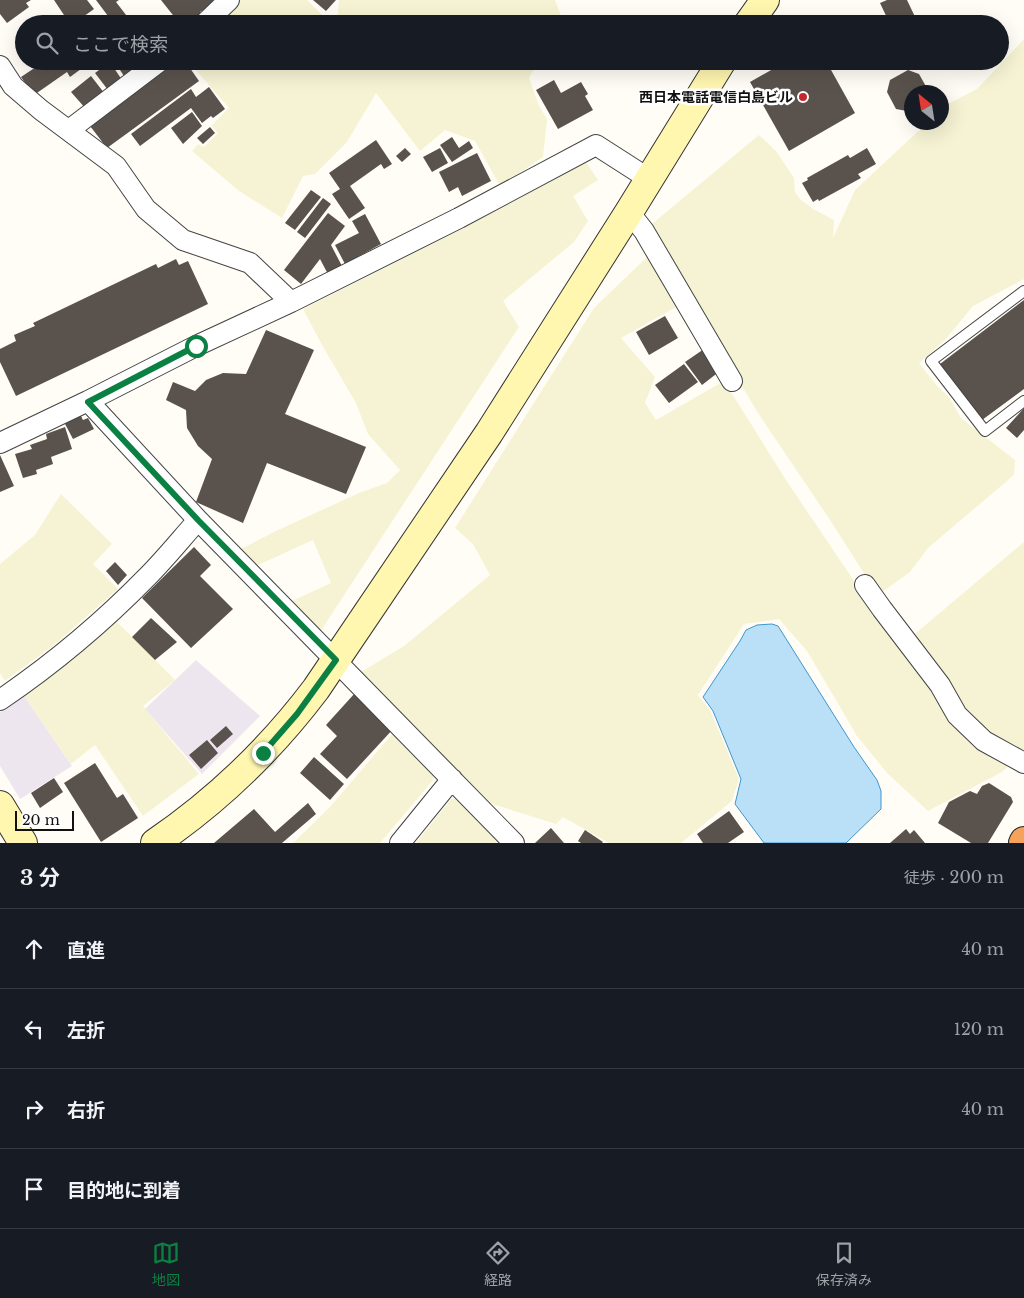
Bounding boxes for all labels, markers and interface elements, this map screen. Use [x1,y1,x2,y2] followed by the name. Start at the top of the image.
[15,15,1009,70] search box
[33,29,61,57] icon: search
[73,33,168,56] text: ここで検索
[904,85,949,130] north arrow
[639,88,793,106] place label: 西日本電話電信白島ビル
[797,91,809,103] marker: 西日本電話電信白島ビル
[185,335,208,358] route start
[252,742,275,765] route end
[15,808,74,831] scale bar
[22,811,60,829] text: 20 m
[20,865,60,891] text: 3 分
[904,867,1004,887] text: 徒歩 · 200 m
[20,935,48,963] icon: ahead
[67,939,105,962] text: 直進
[961,939,1004,959] text: 40 m
[20,1015,48,1043] icon: left
[67,1019,105,1042] text: 左折
[954,1019,1004,1039] text: 120 m
[20,1095,48,1123] icon: right
[67,1099,105,1122] text: 右折
[961,1099,1004,1119] text: 40 m
[20,1175,48,1203] icon: arrive
[67,1179,181,1202] text: 目的地に到着
[152,1239,180,1289] tab: 地図
[484,1239,512,1289] tab: 経路
[816,1239,872,1289] tab: 保存済み

